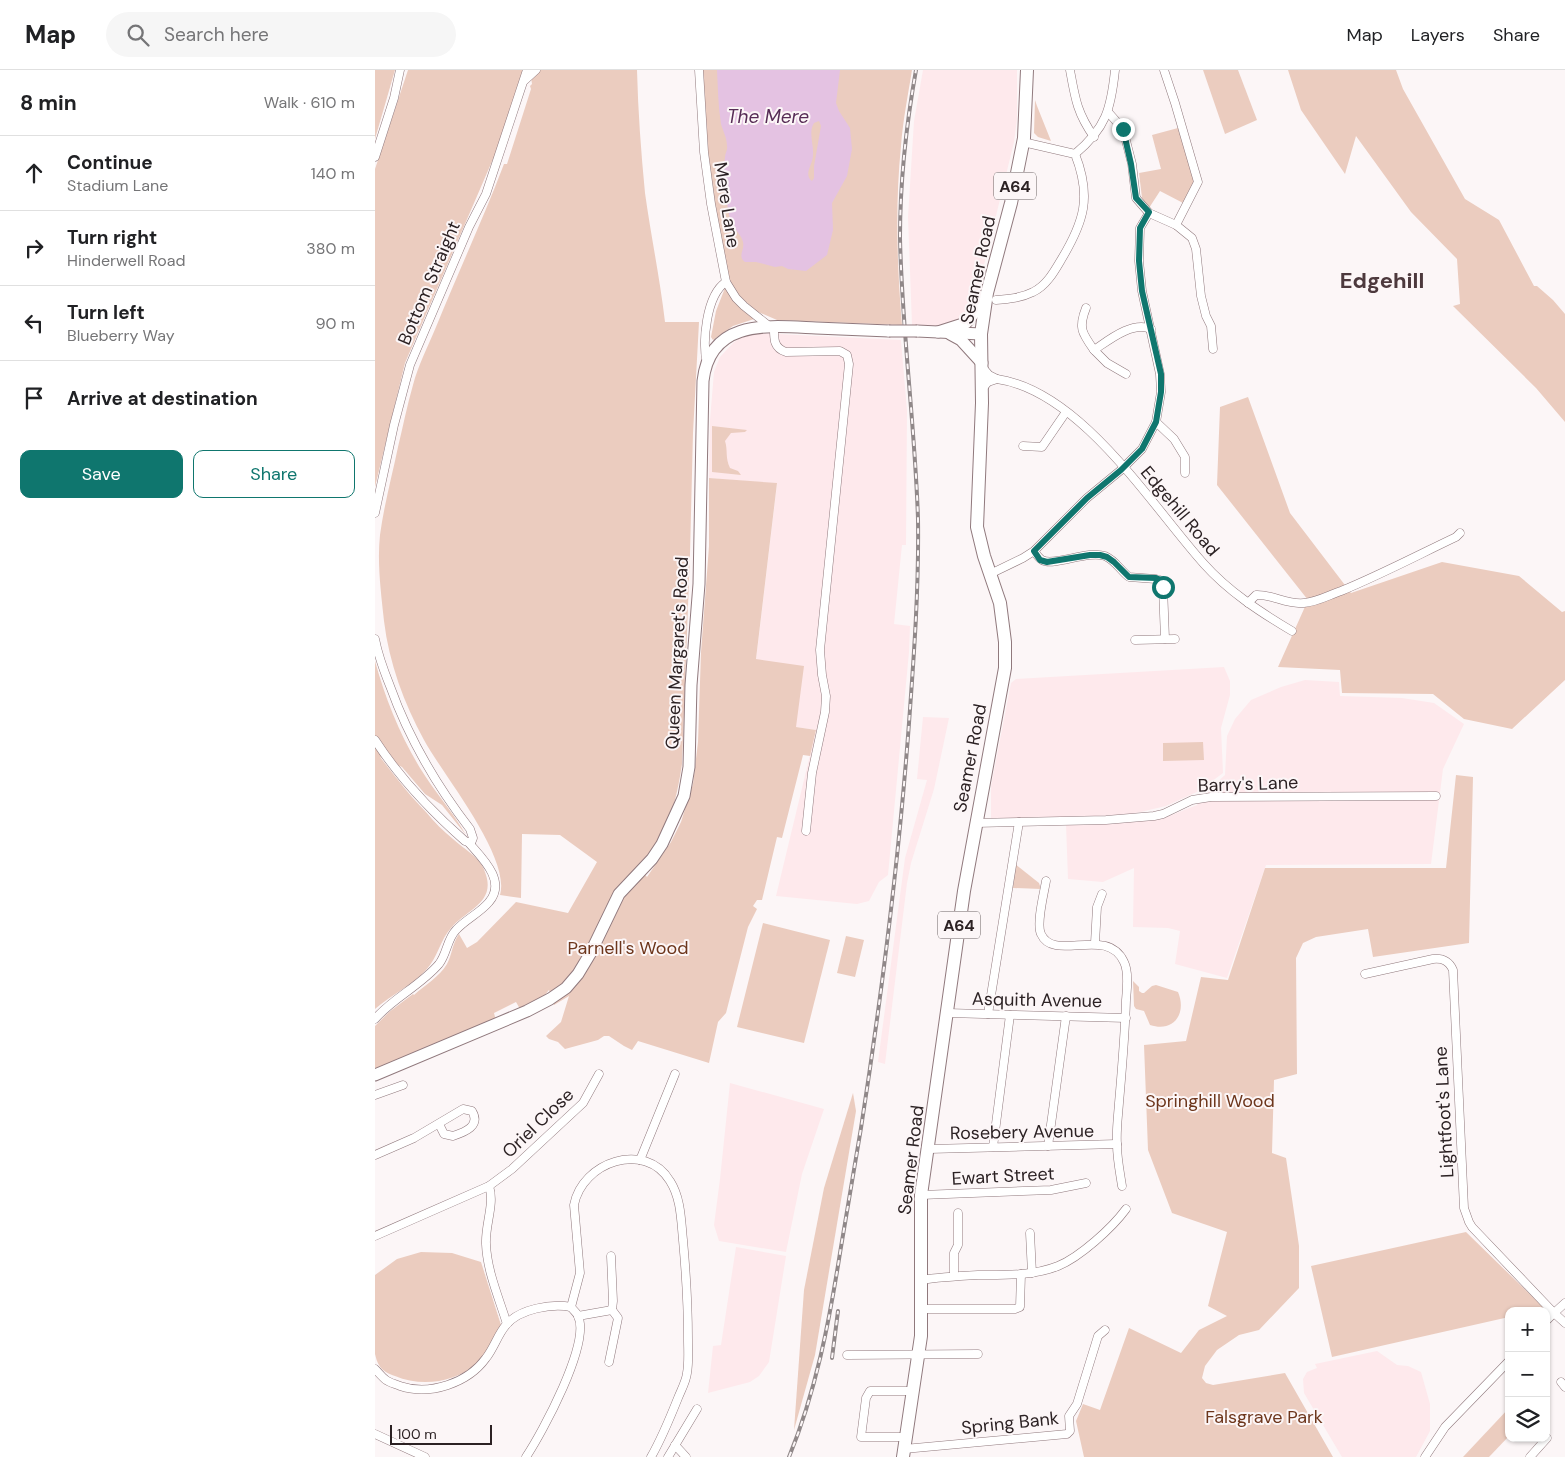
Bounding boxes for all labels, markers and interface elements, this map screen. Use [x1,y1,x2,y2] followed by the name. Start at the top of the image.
[106,12,456,57] search box
[25,19,76,50] text: Map
[124,21,152,49] icon: search
[164,22,269,47] text: Search here
[1347,23,1383,47] text: Map
[1411,23,1465,47] text: Layers
[1493,23,1540,47] text: Share
[20,89,77,117] text: 8 min
[264,92,355,113] text: Walk · 610 m
[727,104,809,129] water label: The Mere
[1112,118,1135,141] route end
[67,150,153,175] text: Continue
[20,159,48,187] icon: ahead
[708,160,746,250] street label: Mere Lane
[311,163,355,184] text: 140 m
[994,172,1036,200] road number: A64
[67,175,168,196] text: Stadium Lane
[955,214,1001,326] street label: Seamer Road
[392,217,466,349] street label: Bottom Straight
[67,225,157,250] text: Turn right
[20,234,48,262] icon: right
[306,238,355,259] text: 380 m
[67,250,186,271] text: Hinderwell Road
[1340,266,1424,295] district label: Edgehill
[67,300,145,325] text: Turn left
[20,309,48,337] icon: left
[315,313,355,334] text: 90 m
[67,325,175,346] text: Blueberry Way
[20,384,48,412] icon: arrive
[67,386,258,411] text: Arrive at destination
[20,450,183,498] button: Save
[193,450,355,498] button: Share
[1135,461,1225,561] street label: Edgehill Road
[660,556,694,750] street label: Queen Margaret's Road
[1152,576,1175,599] route start
[948,702,992,814] street label: Seamer Road
[1197,770,1299,798] street label: Barry's Lane
[938,912,980,938] road number: A64
[568,936,688,960] park label: Parnell's Wood
[972,987,1102,1013] street label: Asquith Avenue
[1429,1046,1459,1178] street label: Lightfoot's Lane
[497,1083,579,1163] street label: Oriel Close
[1145,1089,1275,1113] park label: Springhill Wood
[892,1104,930,1216] street label: Seamer Road
[950,1119,1094,1145] street label: Rosebery Avenue
[951,1161,1055,1191] street label: Ewart Street
[1505,1307,1550,1442] map controls
[1505,1307,1550,1352] button: +
[1505,1352,1550,1397] button: −
[1505,1397,1550,1442] button: layers
[1205,1405,1323,1429] park label: Falsgrave Park
[960,1406,1060,1440] street label: Spring Bank
[390,1422,493,1445] scale bar
[397,1425,437,1443] text: 100 m

